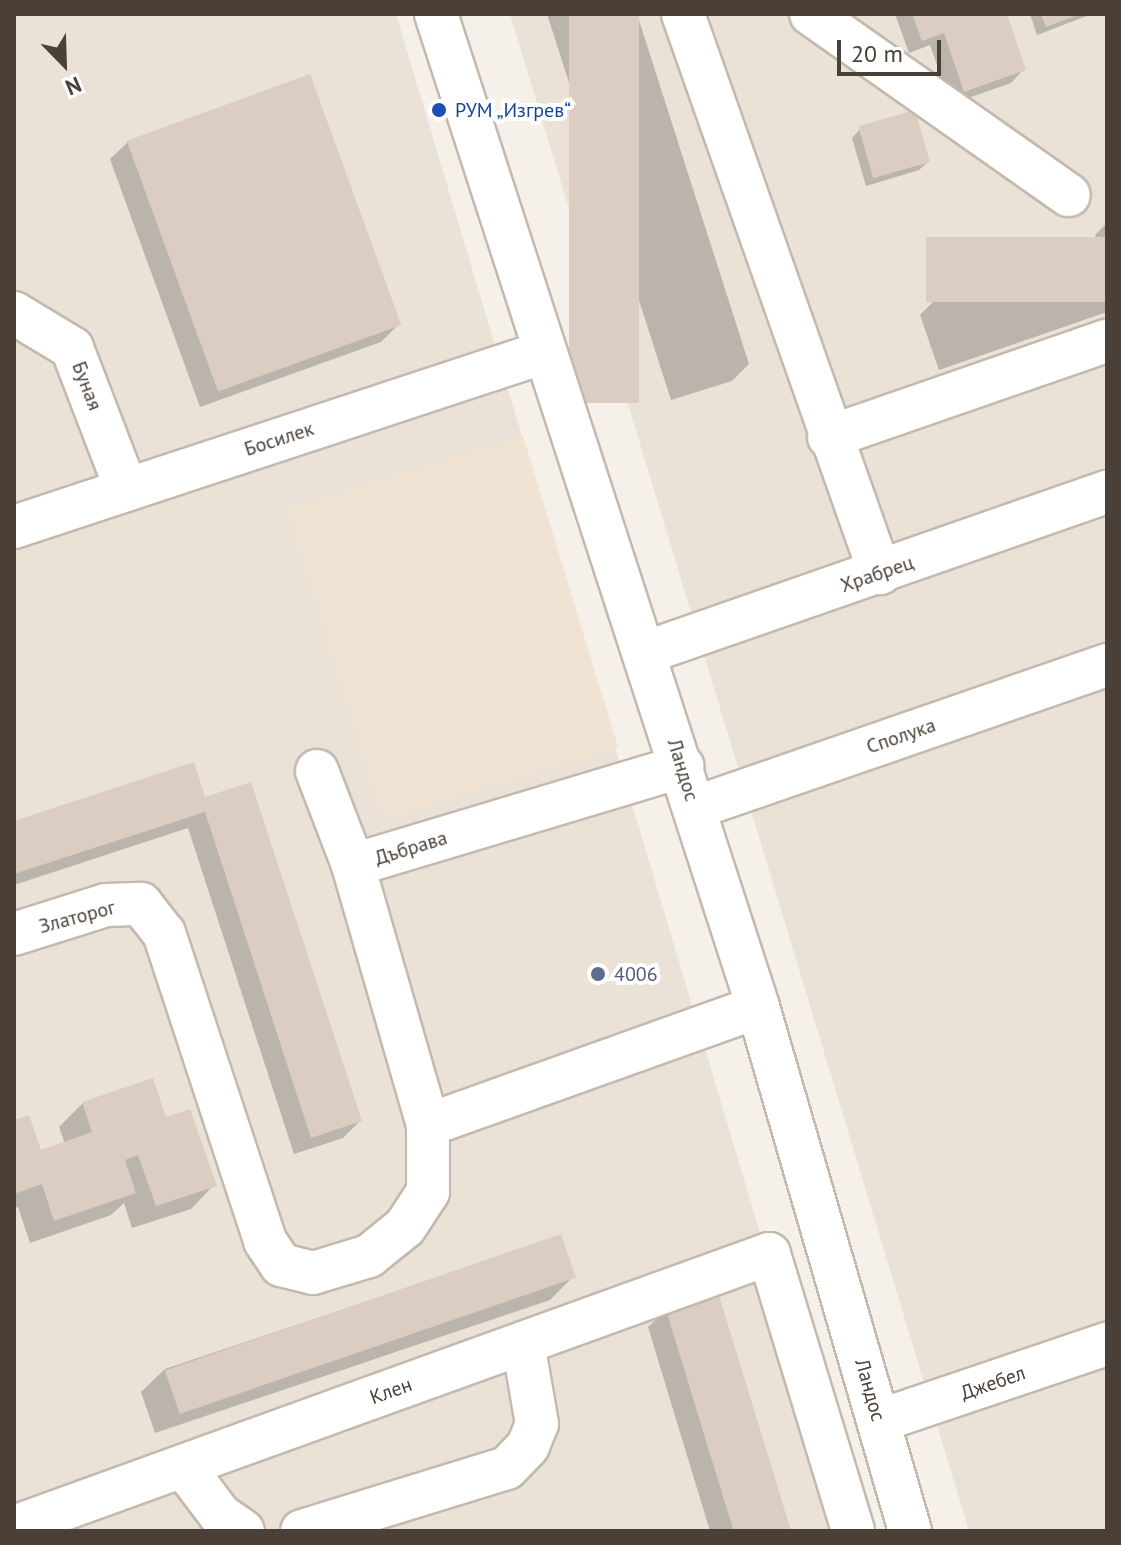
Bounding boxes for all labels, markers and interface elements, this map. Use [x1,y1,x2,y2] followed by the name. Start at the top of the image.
[24,24,104,104] north arrow
[841,24,945,74] scale bar
[851,38,903,69] text: 20 m
[61,70,86,102] text: N
[455,98,572,122] place label: РУМ „Изгрев“
[430,101,448,119] marker: РУМ „Изгрев“
[67,358,107,414] street label: Буная
[241,417,317,461] street label: Босилек
[837,550,917,598] street label: Храбрец
[863,713,939,759] street label: Сполука
[662,736,704,804] street label: Ландос
[372,826,450,870] street label: Дъбрава
[36,895,118,939] street label: Златорог
[614,962,658,986] place label: 4006
[589,965,607,983] marker: 4006
[850,1356,890,1424] street label: Ландос
[957,1361,1029,1405] street label: Джебел
[367,1372,415,1410] street label: Клен

